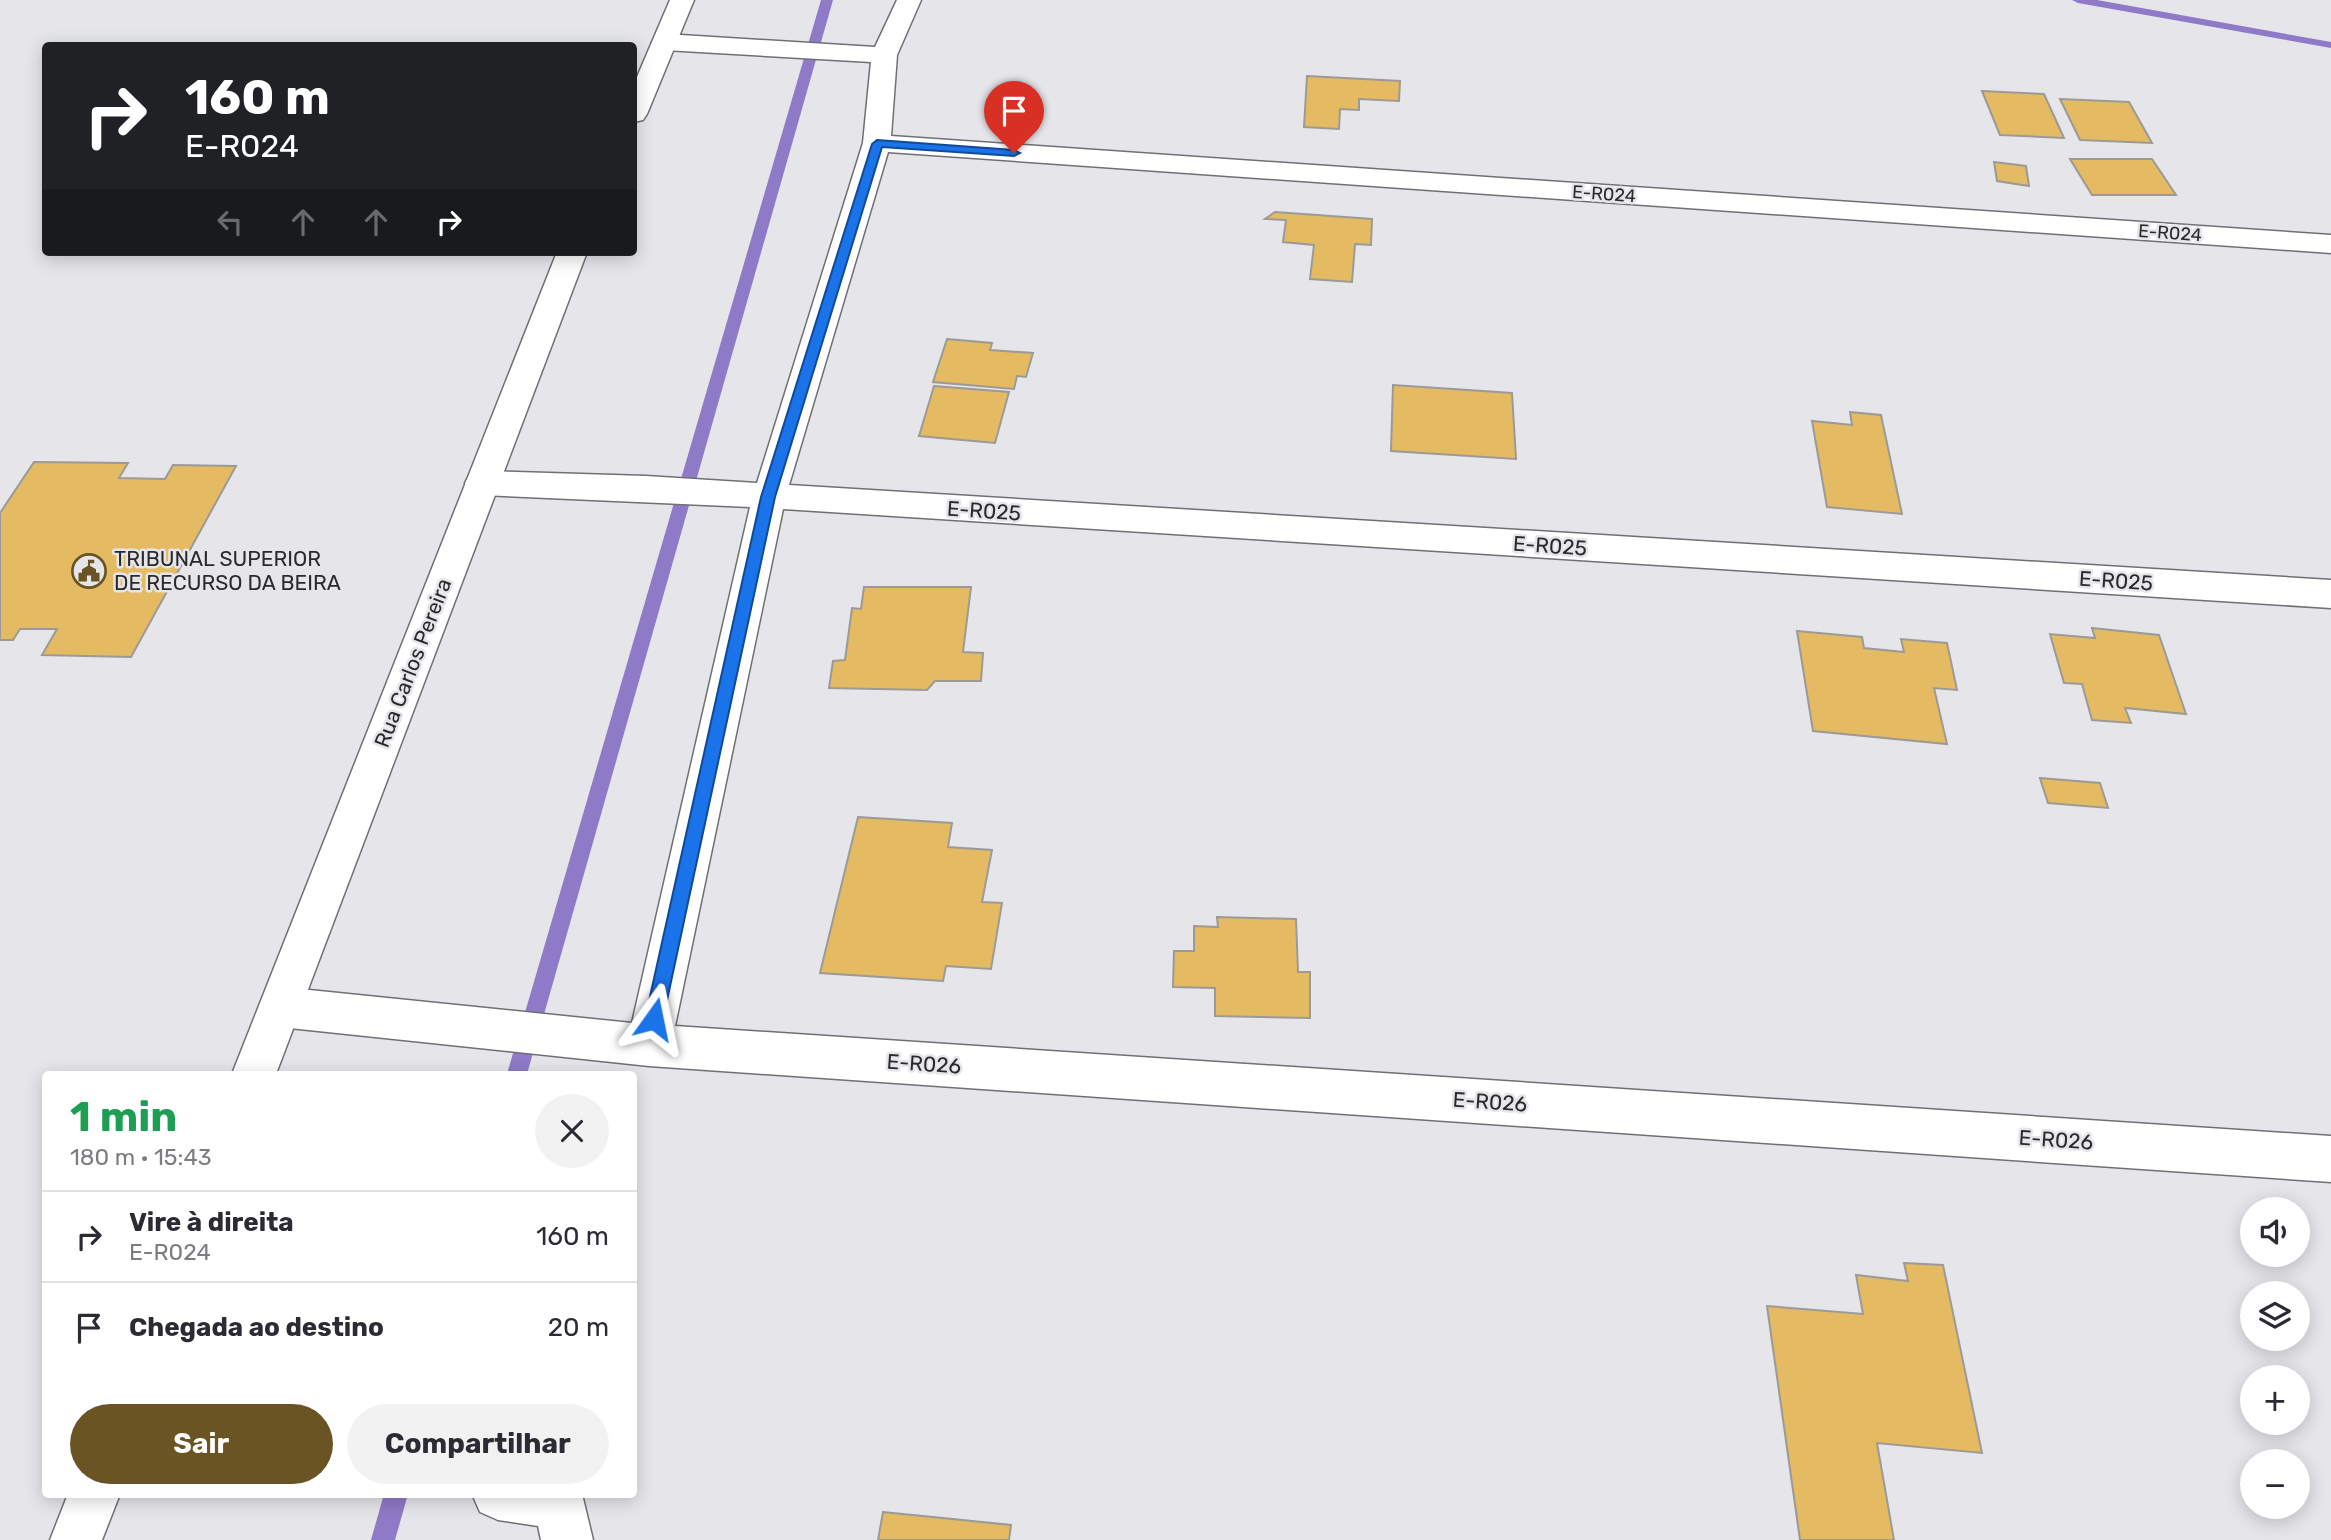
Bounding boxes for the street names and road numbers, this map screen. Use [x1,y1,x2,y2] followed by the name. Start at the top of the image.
[1571,181,1637,207] street label: E-R024
[2137,220,2203,246] street label: E-R024
[946,495,1022,526] street label: E-R025
[1512,530,1588,561] street label: E-R025
[2078,565,2154,596] street label: E-R025
[369,575,456,751] street label: Rua Carlos Pereira
[886,1048,962,1079] street label: E-R026
[1452,1086,1528,1117] street label: E-R026
[2018,1124,2094,1155] street label: E-R026

